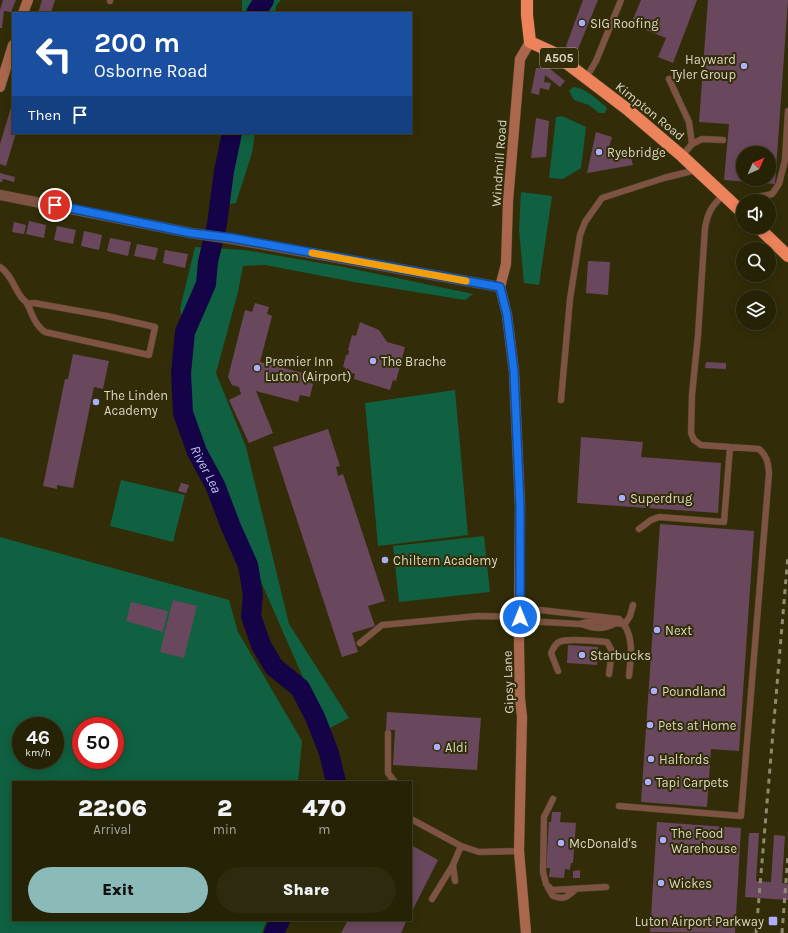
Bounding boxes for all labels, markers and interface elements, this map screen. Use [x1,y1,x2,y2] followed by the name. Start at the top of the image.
[590,16,659,31] place label: SIG Roofing
[577,18,587,28] marker: SIG Roofing
[94,26,180,59] text: 200 m
[28,28,80,80] icon: left
[540,48,578,68] road number: A505
[671,52,736,82] place label: Hayward Tyler Group
[94,60,208,82] text: Osborne Road
[739,61,749,71] marker: Hayward Tyler Group
[612,79,688,143] street label: Kimpton Road
[69,104,91,126] icon: arrive
[28,106,61,124] text: Then
[488,119,510,207] street label: Windmill Road
[607,145,666,160] place label: Ryebridge
[736,146,776,186] north arrow
[736,146,776,330] map controls
[594,147,604,157] marker: Ryebridge
[38,188,72,222] pin
[44,194,66,216] icon: arrive
[736,194,776,234] button: sound
[736,242,776,282] button: search
[736,290,776,330] button: layers
[265,354,351,384] place label: Premier Inn Luton (Airport)
[381,354,447,369] place label: The Brache
[368,356,378,366] marker: The Brache
[252,363,262,373] marker: Premier Inn Luton (Airport)
[104,388,168,418] place label: The Linden Academy
[91,397,101,407] marker: The Linden Academy
[187,443,226,495] water label: River Lea
[630,491,693,506] place label: Superdrug
[617,493,627,503] marker: Superdrug
[393,553,497,568] place label: Chiltern Academy
[380,555,390,565] marker: Chiltern Academy
[499,596,541,638] position arrow
[665,623,692,638] place label: Next
[652,625,662,635] marker: Next
[590,648,651,663] place label: Starbucks
[499,650,517,714] street label: Gipsy Lane
[577,650,587,660] marker: Starbucks
[662,684,726,699] place label: Poundland
[649,686,659,696] marker: Poundland
[72,717,124,769] speed limit sign: 50
[658,718,737,733] place label: Pets at Home
[645,720,655,730] marker: Pets at Home
[26,726,50,749] text: 46
[445,740,468,755] place label: Aldi
[432,742,442,752] marker: Aldi
[25,747,51,759] text: km/h
[659,752,709,767] place label: Halfords
[646,754,656,764] marker: Halfords
[656,775,729,790] place label: Tapi Carpets
[643,777,653,787] marker: Tapi Carpets
[78,794,147,822] text: 22:06
[217,794,232,822] text: 2
[302,794,346,822] text: 470
[93,822,131,837] text: Arrival
[213,822,237,837] text: min
[318,822,330,837] text: m
[671,826,737,856] place label: The Food Warehouse
[658,835,668,845] marker: The Food Warehouse
[569,836,638,851] place label: McDonald's
[556,838,566,848] marker: McDonald's
[28,867,208,913] button: Exit
[216,867,396,913] button: Share
[669,876,712,891] place label: Wickes
[656,878,666,888] marker: Wickes
[635,914,764,929] place label: Luton Airport Parkway
[767,915,779,927] marker: Luton Airport Parkway

